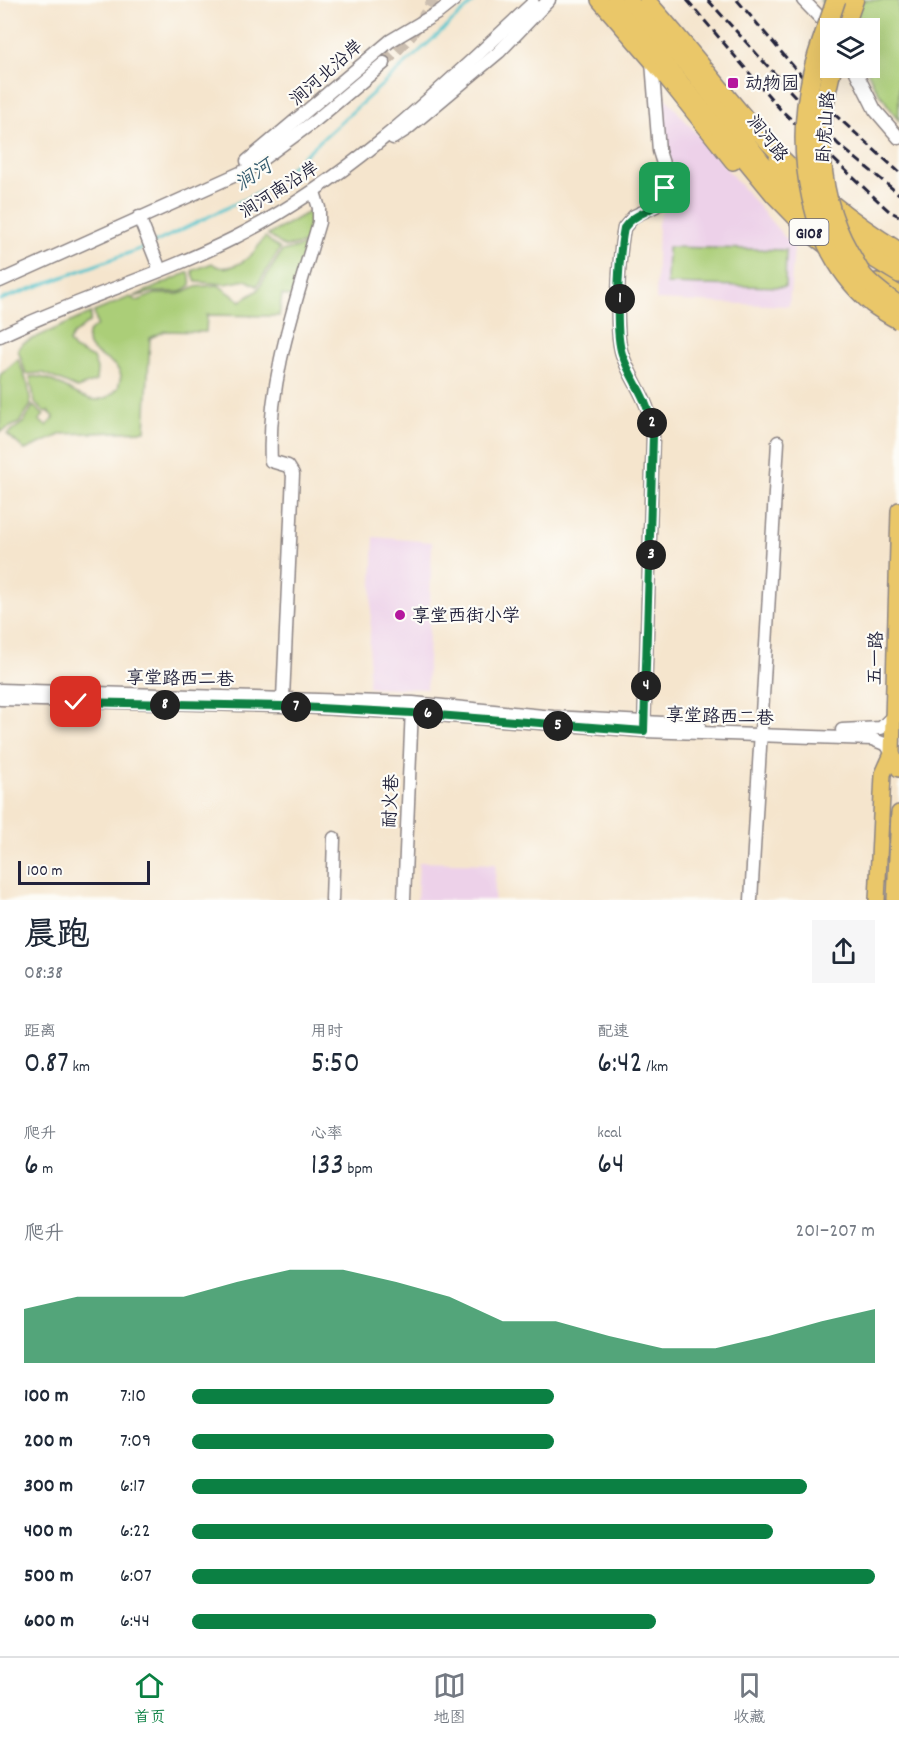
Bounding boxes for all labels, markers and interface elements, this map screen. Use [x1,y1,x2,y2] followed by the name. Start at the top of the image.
[820,18,880,78] map controls
[820,18,880,78] button: layers
[285,35,370,113] street label: 涧河北沿岸
[745,73,799,98] place label: 动物园
[726,76,740,90] marker: 动物园
[813,90,842,164] street label: 卧虎山路
[740,111,793,169] street label: 涧河路
[230,152,282,199] water label: 涧河
[236,157,325,226] street label: 涧河南沿岸
[639,162,690,213] pin
[648,171,681,204] icon: arrive
[790,219,828,245] road number: G108
[605,284,635,314] pin: 1
[618,287,622,310] text: 1
[637,408,667,438] pin: 2
[649,411,656,434] text: 2
[636,540,666,570] pin: 3
[647,543,655,566] text: 3
[412,605,520,630] place label: 享堂西街小学
[393,608,407,622] marker: 享堂西街小学
[864,631,891,686] street label: 五一路
[126,667,234,694] street label: 享堂路西二巷
[631,671,661,701] pin: 4
[643,674,649,697] text: 4
[50,676,101,727] pin
[59,685,92,718] icon: check
[150,690,180,720] pin: 8
[281,692,311,722] pin: 7
[162,693,168,716] text: 8
[293,695,299,718] text: 7
[413,699,443,729] pin: 6
[424,702,432,725] text: 6
[666,704,774,733] street label: 享堂路西二巷
[543,711,573,741] pin: 5
[554,714,562,737] text: 5
[379,774,406,829] street label: 耐火巷
[18,858,150,886] scale bar
[27,860,63,883] text: 100 m
[24,914,90,961] text: 晨跑
[812,920,875,983] button: share
[24,960,63,988] text: 08:38
[24,1021,56,1044] text: 距离
[311,1021,343,1044] text: 用时
[597,1021,629,1044] text: 配速
[24,1044,69,1087] text: 0.87
[311,1044,360,1087] text: 5:50
[597,1044,643,1087] text: 6:42
[69,1056,90,1079] text: km
[643,1056,668,1079] text: /km
[597,1122,622,1145] text: kcal
[24,1123,56,1146] text: 爬升
[311,1123,343,1146] text: 心率
[597,1145,624,1188] text: 64
[24,1146,39,1189] text: 6
[311,1146,344,1189] text: 133
[39,1158,53,1181] text: m
[344,1158,373,1181] text: bpm
[795,1218,875,1246] text: 201–207 m
[24,1221,64,1249] text: 爬升
[24,1383,69,1411] text: 100 m
[120,1383,146,1411] text: 7:10
[24,1428,73,1456] text: 200 m
[120,1428,151,1456] text: 7:09
[24,1473,73,1501] text: 300 m
[120,1473,145,1501] text: 6:17
[24,1518,72,1546] text: 400 m
[120,1518,151,1546] text: 6:22
[24,1563,73,1591] text: 500 m
[120,1563,152,1591] text: 6:07
[24,1608,74,1636] text: 600 m
[120,1608,150,1636] text: 6:44
[133,1669,166,1730] tab: 首页
[433,1669,466,1730] tab: 地图
[733,1669,766,1730] tab: 收藏

